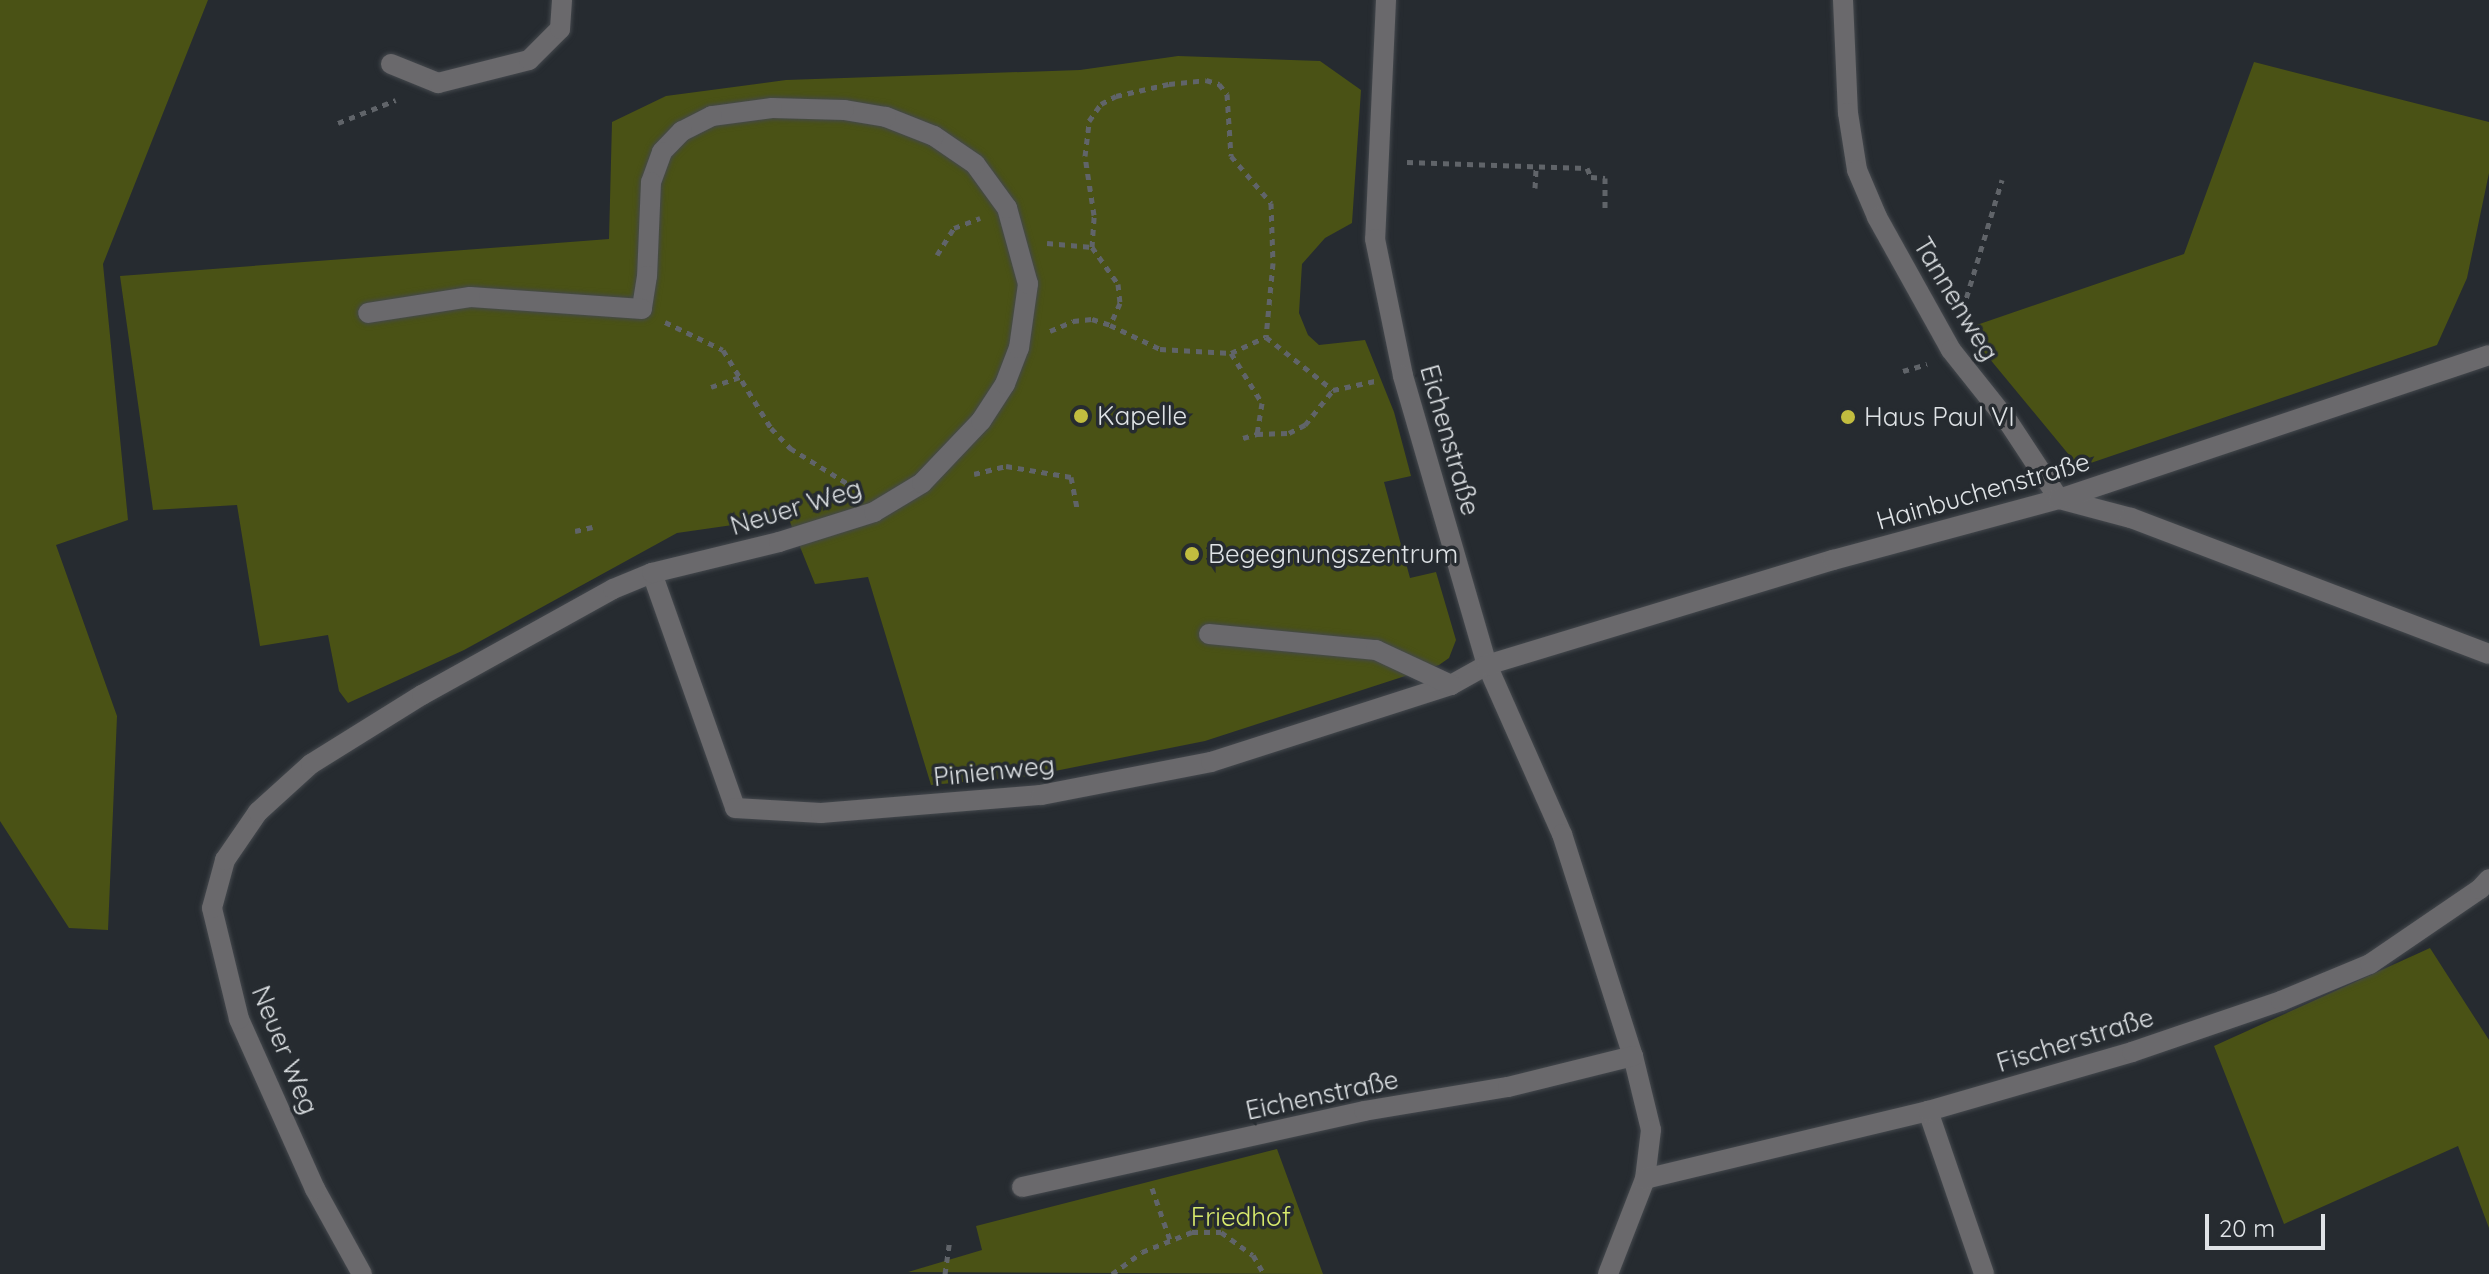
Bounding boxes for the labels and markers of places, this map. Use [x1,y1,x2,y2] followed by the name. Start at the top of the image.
[1097,400,1187,432] place label: Kapelle
[1864,401,2015,433] place label: Haus Paul VI
[1072,407,1090,425] marker: Kapelle
[1839,408,1857,426] marker: Haus Paul VI
[1208,538,1458,570] place label: Begegnungszentrum
[1183,545,1201,563] marker: Begegnungszentrum

